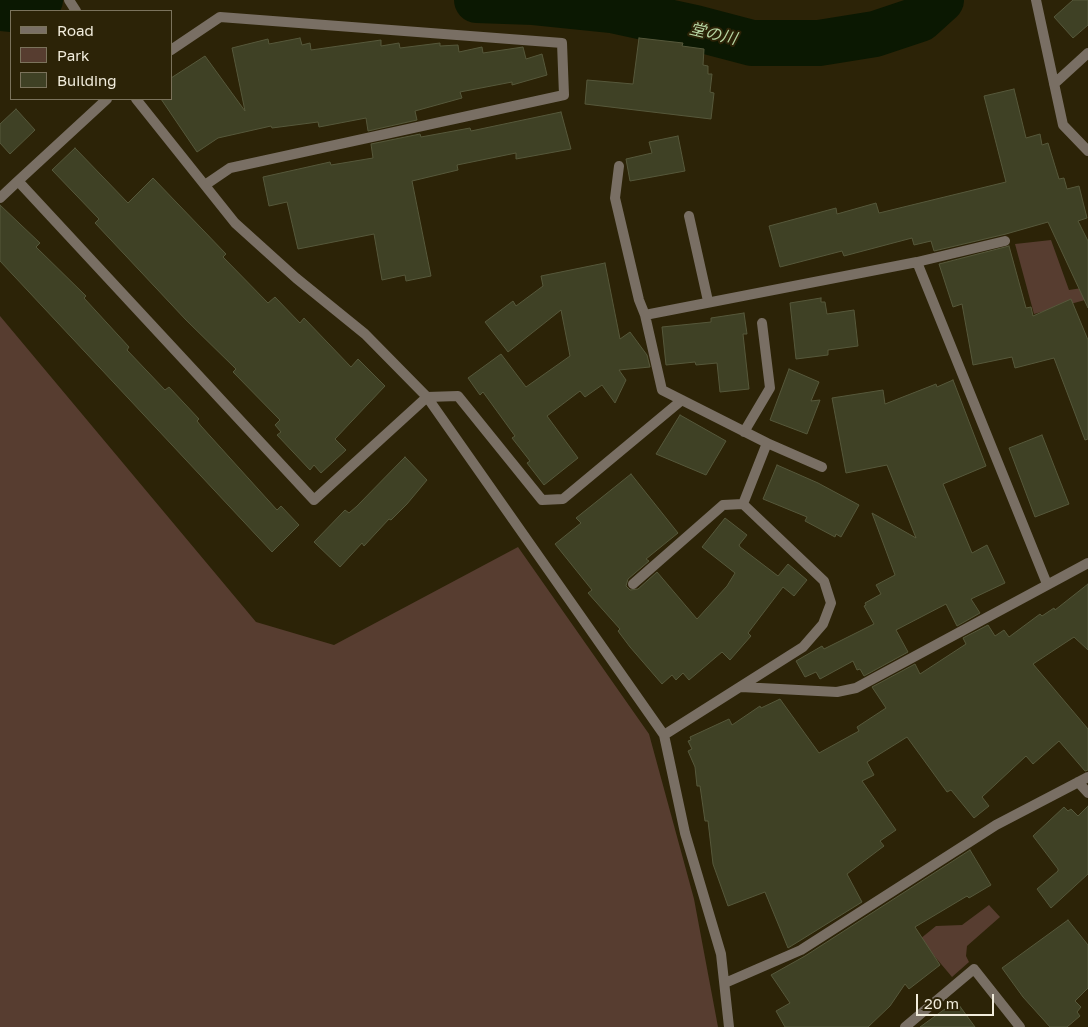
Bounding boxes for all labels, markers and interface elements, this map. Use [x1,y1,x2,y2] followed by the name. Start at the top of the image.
[10,10,172,100] legend
[687,19,739,49] water label: 堂の川
[57,21,94,39] text: Road
[57,46,89,64] text: Park
[57,71,117,89] text: Building
[918,984,996,1016] scale bar
[924,994,959,1012] text: 20 m

